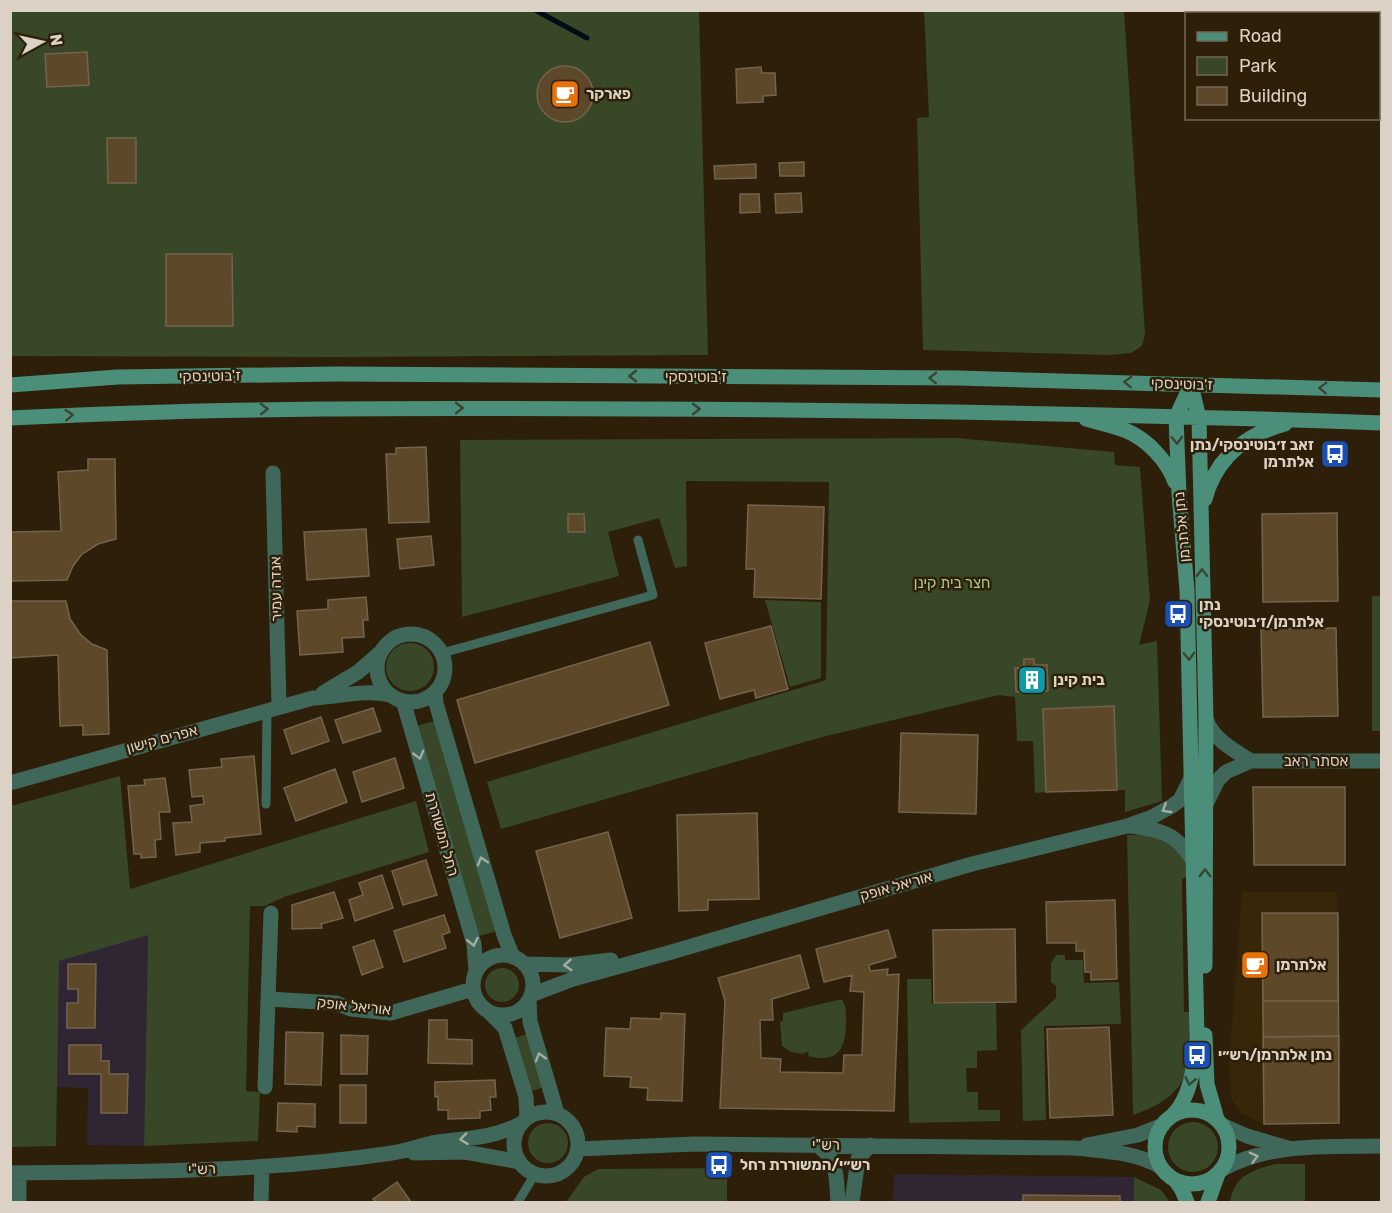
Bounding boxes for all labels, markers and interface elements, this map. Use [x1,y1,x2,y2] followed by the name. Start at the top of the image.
[12,12,72,72] north arrow
[1185,12,1380,120] legend
[1239,25,1282,47] text: Road
[46,33,67,47] text: N
[1239,55,1277,77] text: Park
[549,78,581,110] cafe icon: פארקר
[586,85,631,103] place label: פארקר
[1239,85,1307,107] text: Building
[179,366,241,386] street label: ז'בוטינסקי
[665,368,727,386] street label: ז'בוטינסקי
[629,370,638,382] one-way arrow
[929,372,938,384] one-way arrow
[1151,374,1213,394] street label: ז'בוטינסקי
[1124,376,1133,388] one-way arrow
[1319,382,1328,394] one-way arrow
[454,402,463,414] one-way arrow
[259,403,268,415] one-way arrow
[691,403,700,415] one-way arrow
[64,408,73,421] one-way arrow
[1170,435,1183,444] one-way arrow
[1190,436,1314,471] place label: זאב ז׳בוטינסקי/נתן אלתרמן
[1319,438,1351,470] bus stop icon: זאב ז׳בוטינסקי/נתן אלתרמן
[1170,491,1194,563] street label: נתן אלתרמן
[266,556,286,622] street label: אנדה עמיר
[1196,568,1209,577] one-way arrow
[914,574,990,592] park label: חצר בית קינן
[1199,596,1324,631] place label: נתן אלתרמן/ז׳בוטינסקי
[1162,598,1194,630] bus stop icon: נתן אלתרמן/ז׳בוטינסקי
[1183,651,1195,660] one-way arrow
[1016,664,1048,696] building icon: בית קינן
[1053,671,1105,689] place label: בית קינן
[124,721,200,757] street label: אפרים קישון
[412,749,424,760] one-way arrow
[1284,752,1349,770] street label: אסתר ראב
[421,790,463,878] street label: רחל המשוררת
[1162,801,1172,813] one-way arrow
[477,856,489,867] one-way arrow
[858,867,935,905] street label: אוריאל אופק
[1199,868,1212,877] one-way arrow
[466,937,479,947] one-way arrow
[1239,949,1271,981] cafe icon: אלתרמן
[1276,956,1326,974] place label: אלתרמן
[564,958,573,971] one-way arrow
[316,993,392,1019] street label: אוריאל אופק
[1181,1039,1213,1071] bus stop icon: נתן אלתרמן/רש״י
[1218,1046,1332,1064] place label: נתן אלתרמן/רש״י
[535,1052,547,1063] one-way arrow
[1184,1076,1197,1086] one-way arrow
[460,1132,469,1145] one-way arrow
[812,1136,840,1154] street label: רש"י
[703,1149,735,1181] bus stop icon: רש״י/המשוררת רחל
[1248,1152,1259,1164] one-way arrow
[740,1156,870,1174] place label: רש״י/המשוררת רחל
[188,1160,216,1178] street label: רש"י

